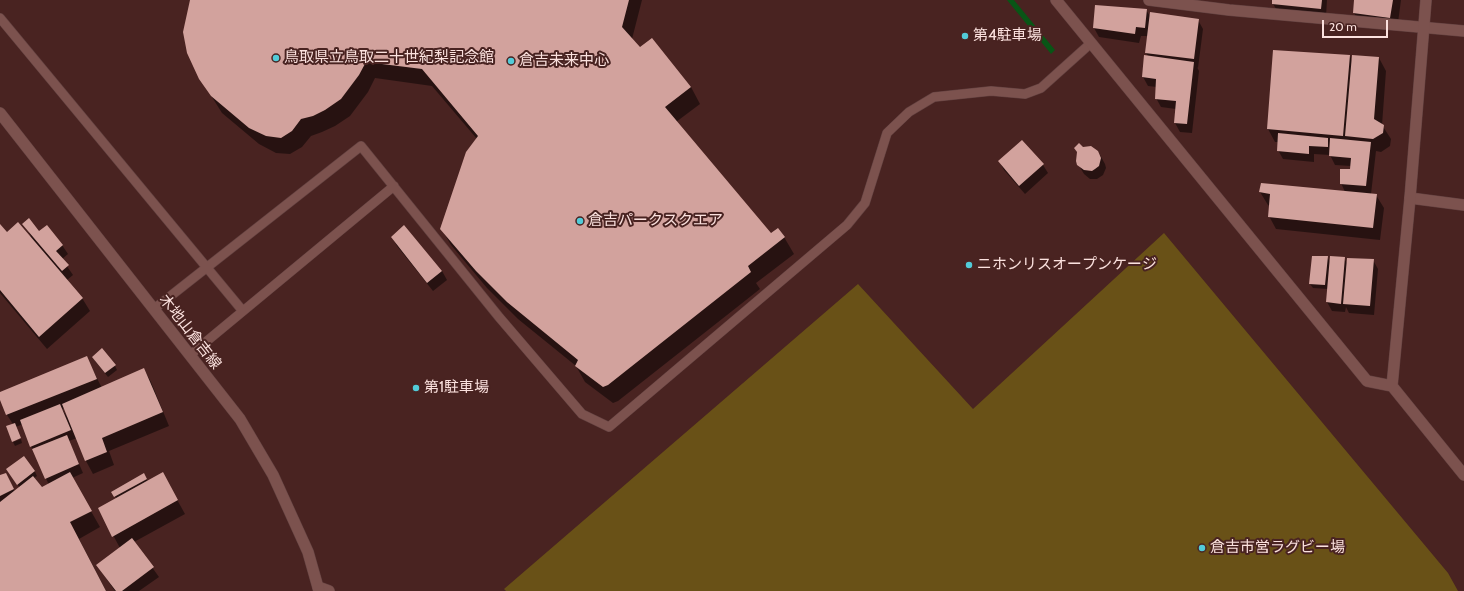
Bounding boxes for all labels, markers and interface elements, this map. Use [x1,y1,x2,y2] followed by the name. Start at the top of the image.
[1324,12,1390,38] scale bar
[1329,19,1357,34] text: 20 m
[973,27,1042,45] place label: 第4駐車場
[960,31,970,41] marker: 第4駐車場
[284,49,494,67] place label: 鳥取県立鳥取二十世紀梨記念館
[519,52,609,70] place label: 倉吉未来中心
[271,53,281,63] marker: 鳥取県立鳥取二十世紀梨記念館
[506,56,516,66] marker: 倉吉未来中心
[588,212,723,230] place label: 倉吉パークスクエア
[575,216,585,226] marker: 倉吉パークスクエア
[977,256,1157,274] place label: ニホンリスオープンケージ
[964,260,974,270] marker: ニホンリスオープンケージ
[155,291,225,373] street label: 木地山倉吉線
[424,379,489,397] place label: 第1駐車場
[411,383,421,393] marker: 第1駐車場
[1210,539,1345,557] place label: 倉吉市営ラグビー場
[1197,543,1207,553] marker: 倉吉市営ラグビー場

